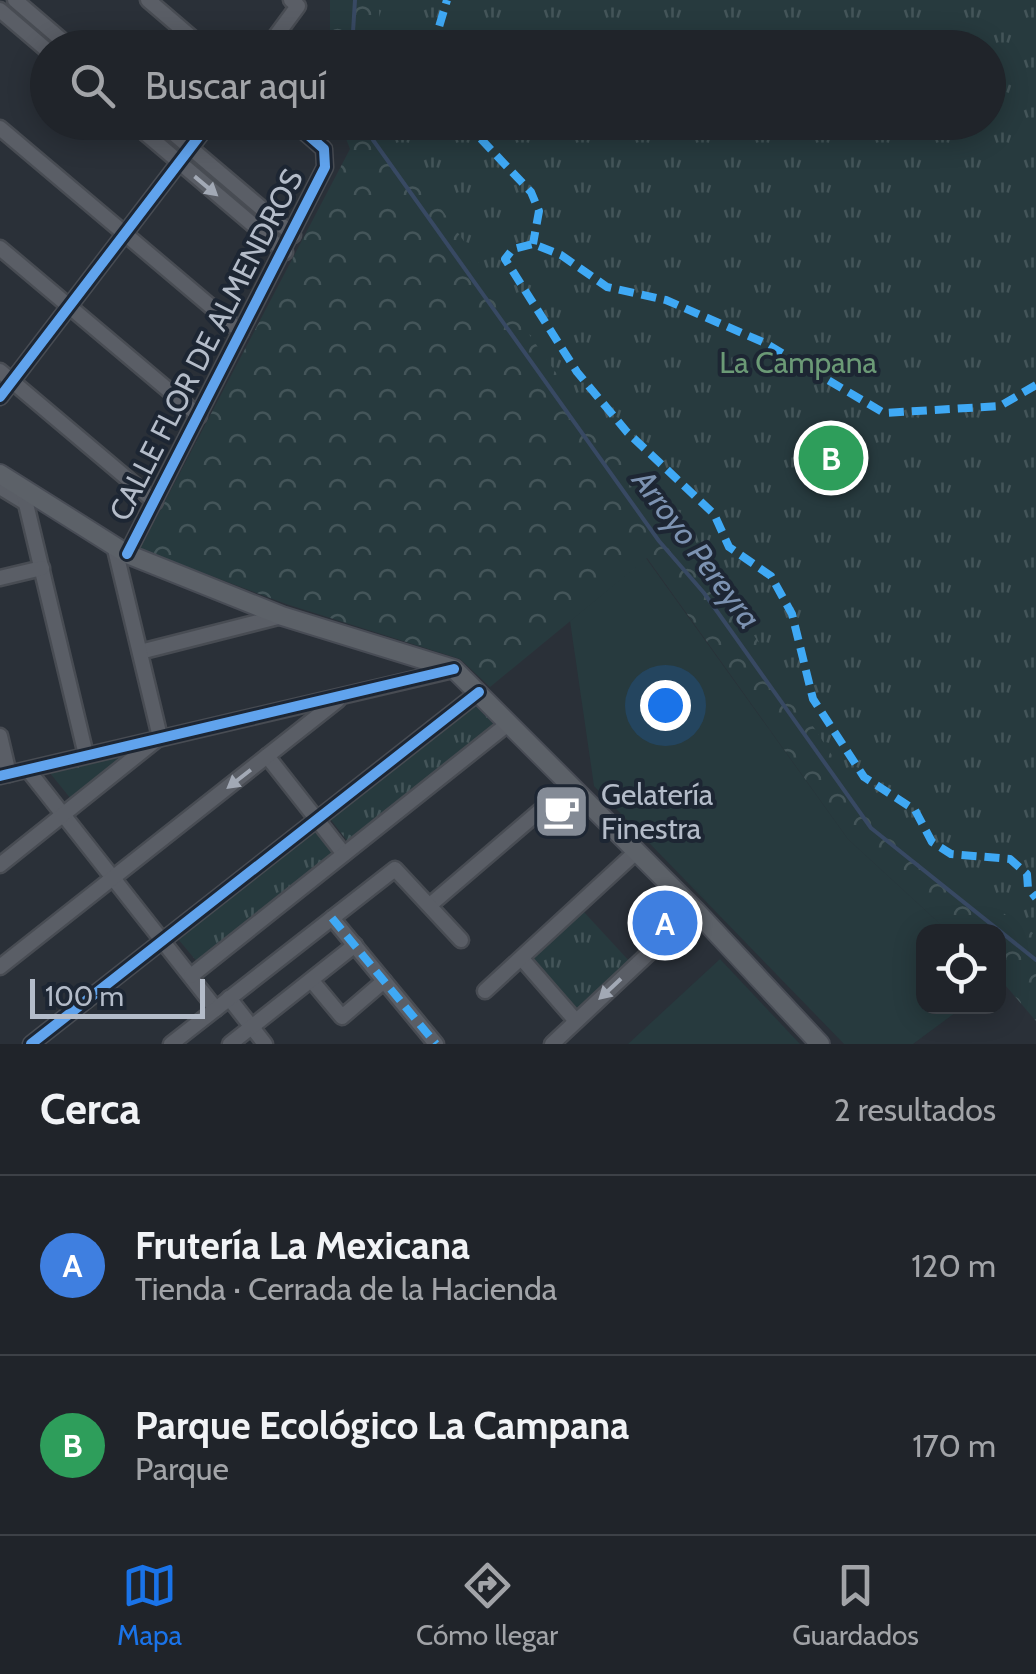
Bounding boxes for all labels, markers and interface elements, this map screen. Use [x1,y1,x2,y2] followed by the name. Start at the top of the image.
[30,30,1006,140] search box
[65,58,120,113] icon: search
[145,62,327,109] text: Buscar aquí
[101,163,311,527] street label: CALLE FLOR DE ALMENDROS
[194,174,219,196] one-way arrow
[719,344,877,381] park label: La Campana
[798,420,864,496] pin: B
[623,460,769,636] water label: Arroyo Pereyra
[640,680,691,731] your location
[226,768,252,789] one-way arrow
[601,776,714,847] place label: Gelatería Finestra
[532,781,592,841] cafe icon: Gelatería Finestra
[632,886,698,960] pin: A
[916,924,1006,1014] map controls
[916,924,1006,1014] button: locate
[30,974,205,1018] scale bar
[598,977,622,1000] one-way arrow
[45,979,124,1013] text: 100 m
[40,1083,140,1135] text: Cerca
[834,1090,996,1129] text: 2 resultados
[135,1222,470,1269] text: Frutería La Mexicana
[62,1246,83,1285] text: A
[911,1246,996,1285] text: 120 m
[135,1269,557,1308] text: Tienda · Cerrada de la Hacienda
[135,1402,629,1449] text: Parque Ecológico La Campana
[62,1426,83,1465] text: B
[912,1426,996,1465] text: 170 m
[135,1449,229,1488] text: Parque
[117,1558,182,1652] tab: Mapa
[416,1558,558,1652] tab: Cómo llegar
[792,1558,919,1652] tab: Guardados

